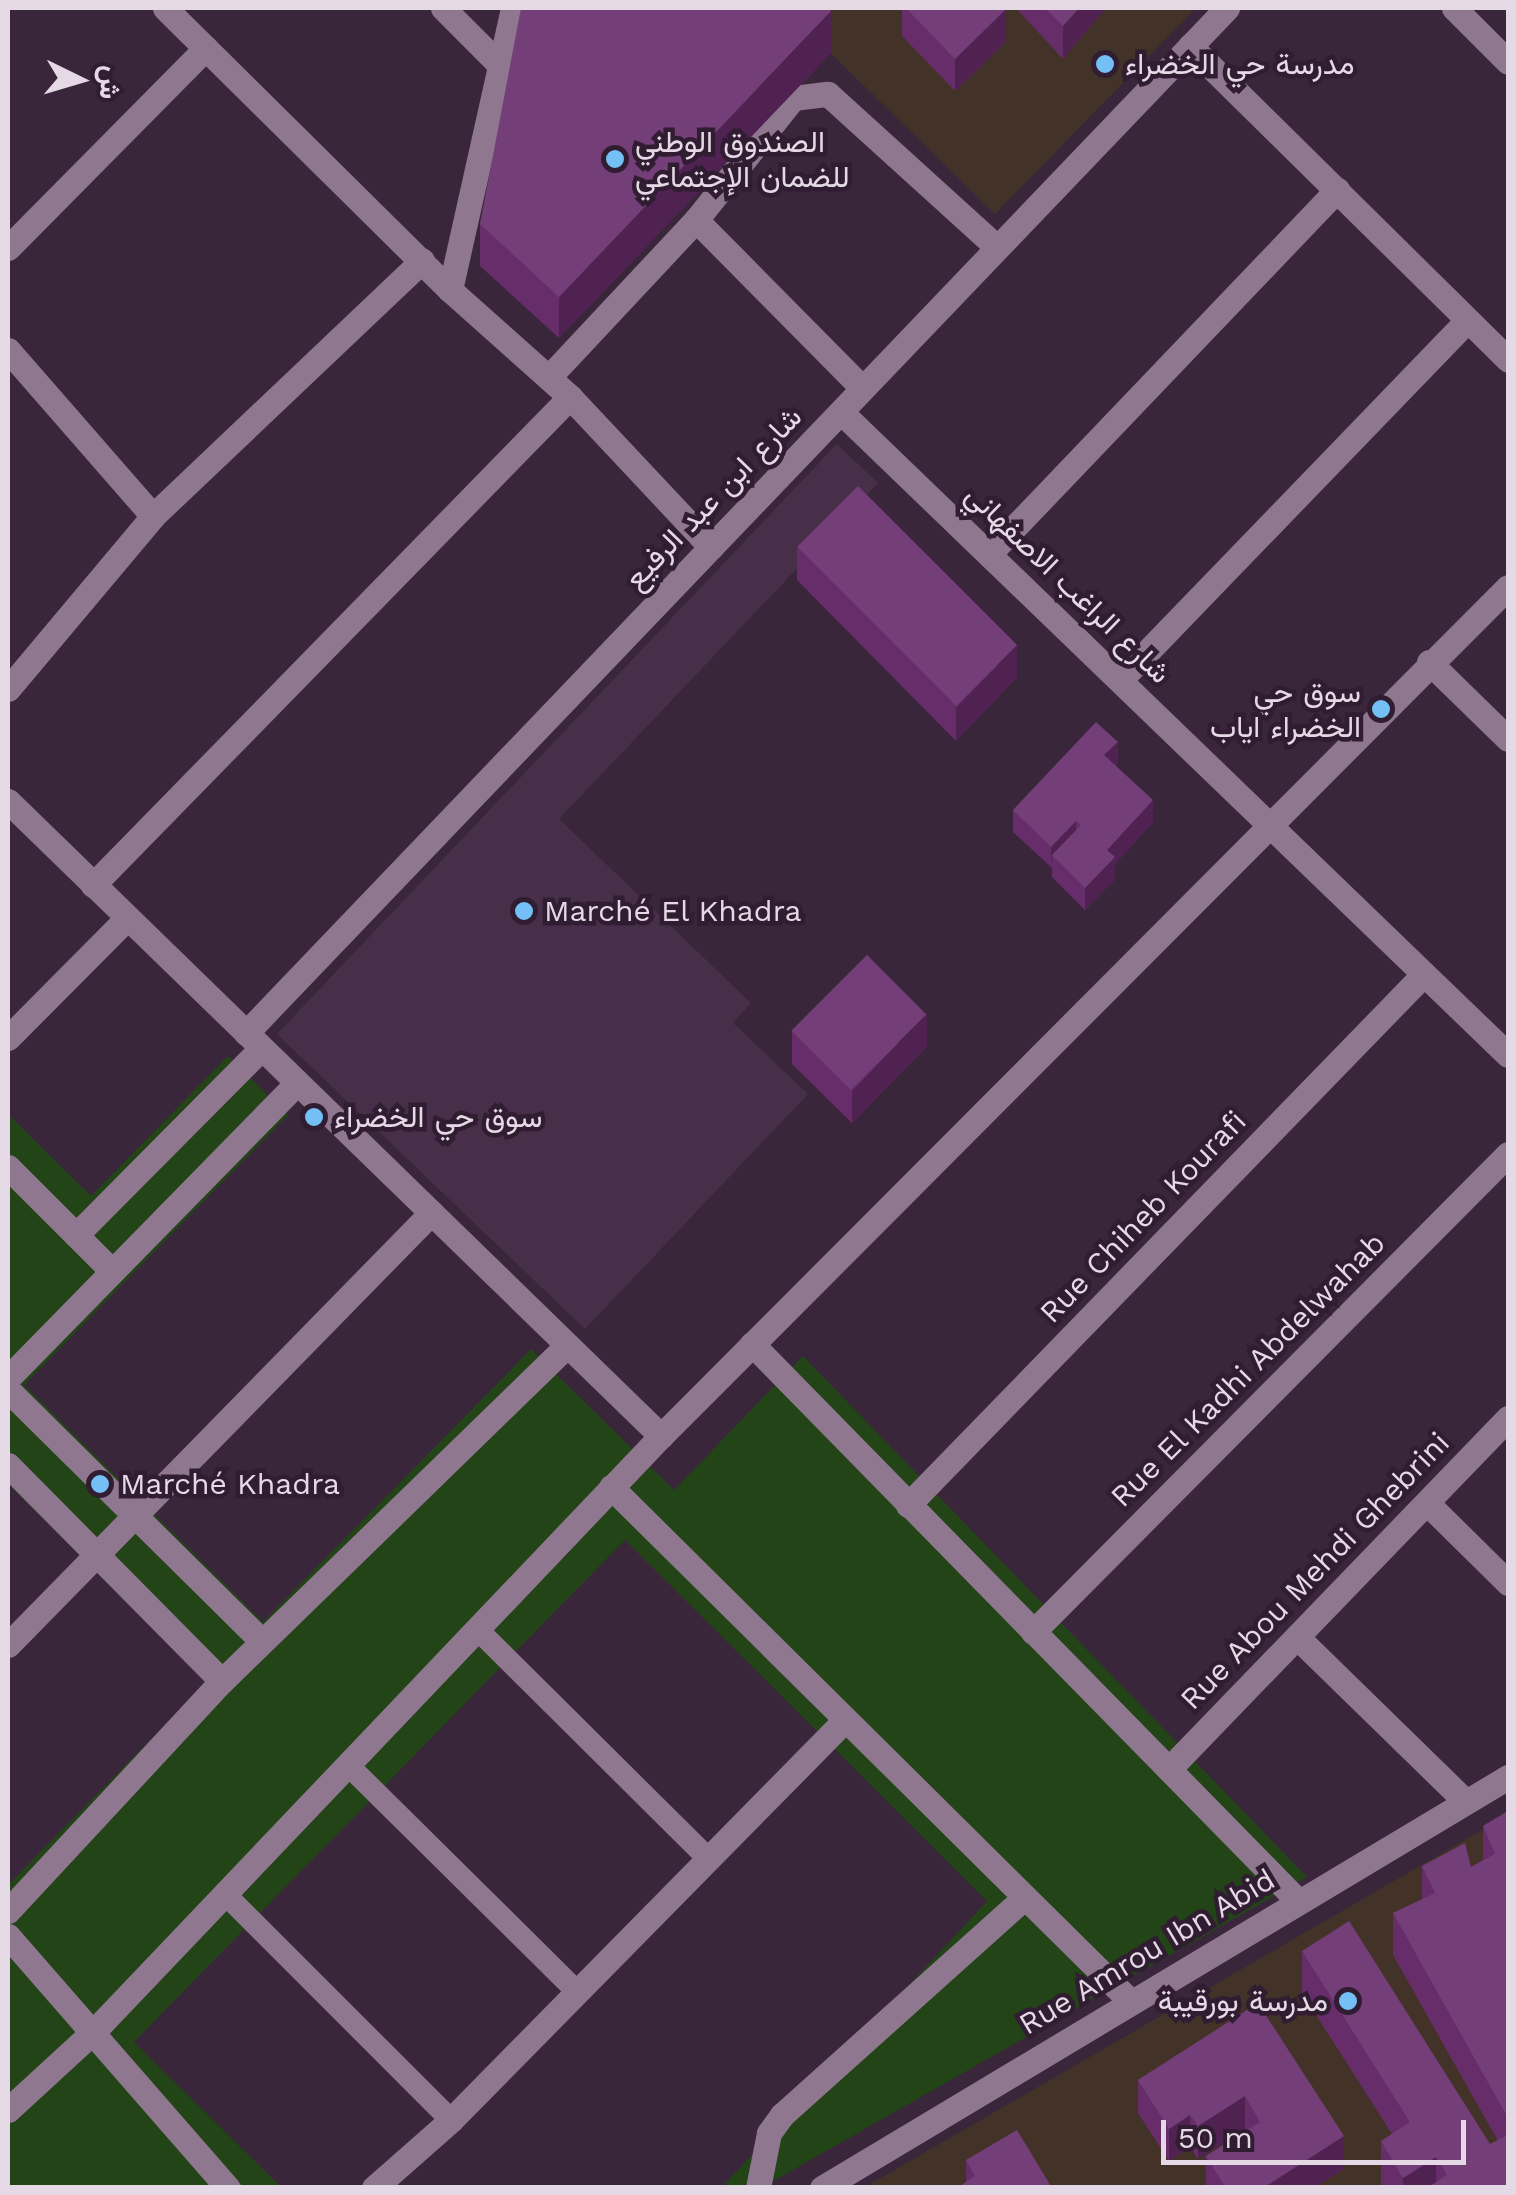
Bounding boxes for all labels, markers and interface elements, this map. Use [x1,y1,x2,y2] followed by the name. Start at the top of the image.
[30,30,130,130] north arrow
[1125,46,1355,82] place label: مدرسة حي الخضراء
[1094,53,1116,75] marker: مدرسة حي الخضراء
[92,64,128,101] text: ش
[635,124,850,194] place label: الصندوق الوطني للضمان الإجتماعي
[604,148,626,170] marker: الصندوق الوطني للضمان الإجتماعي
[617,399,809,597] street label: شارع ابن عبد الرفيع
[958,477,1178,691] street label: شارع الراغب الاصفهاني
[1210,674,1361,744] place label: سوق حي الخضراء اياب
[1370,698,1392,720] marker: سوق حي الخضراء اياب
[544,893,802,929] place label: Marché El Khadra
[513,900,535,922] marker: Marché El Khadra
[334,1099,542,1135] place label: سوق حي الخضراء
[1032,1103,1254,1331] street label: Rue Chiheb Kourafi
[303,1106,325,1128] marker: سوق حي الخضراء
[1102,1224,1394,1516] street label: Rue El Kadhi Abdelwahab
[1173,1425,1457,1717] street label: Rue Abou Mehdi Ghebrini
[120,1466,340,1502] place label: Marché Khadra
[89,1473,111,1495] marker: Marché Khadra
[1012,1861,1282,2043] street label: Rue Amrou Ibn Abid
[1158,1983,1328,2019] place label: مدرسة بورقيبة
[1337,1990,1359,2012] marker: مدرسة بورقيبة
[1166,2100,1471,2162] scale bar
[1178,2120,1253,2155] text: 50 m

